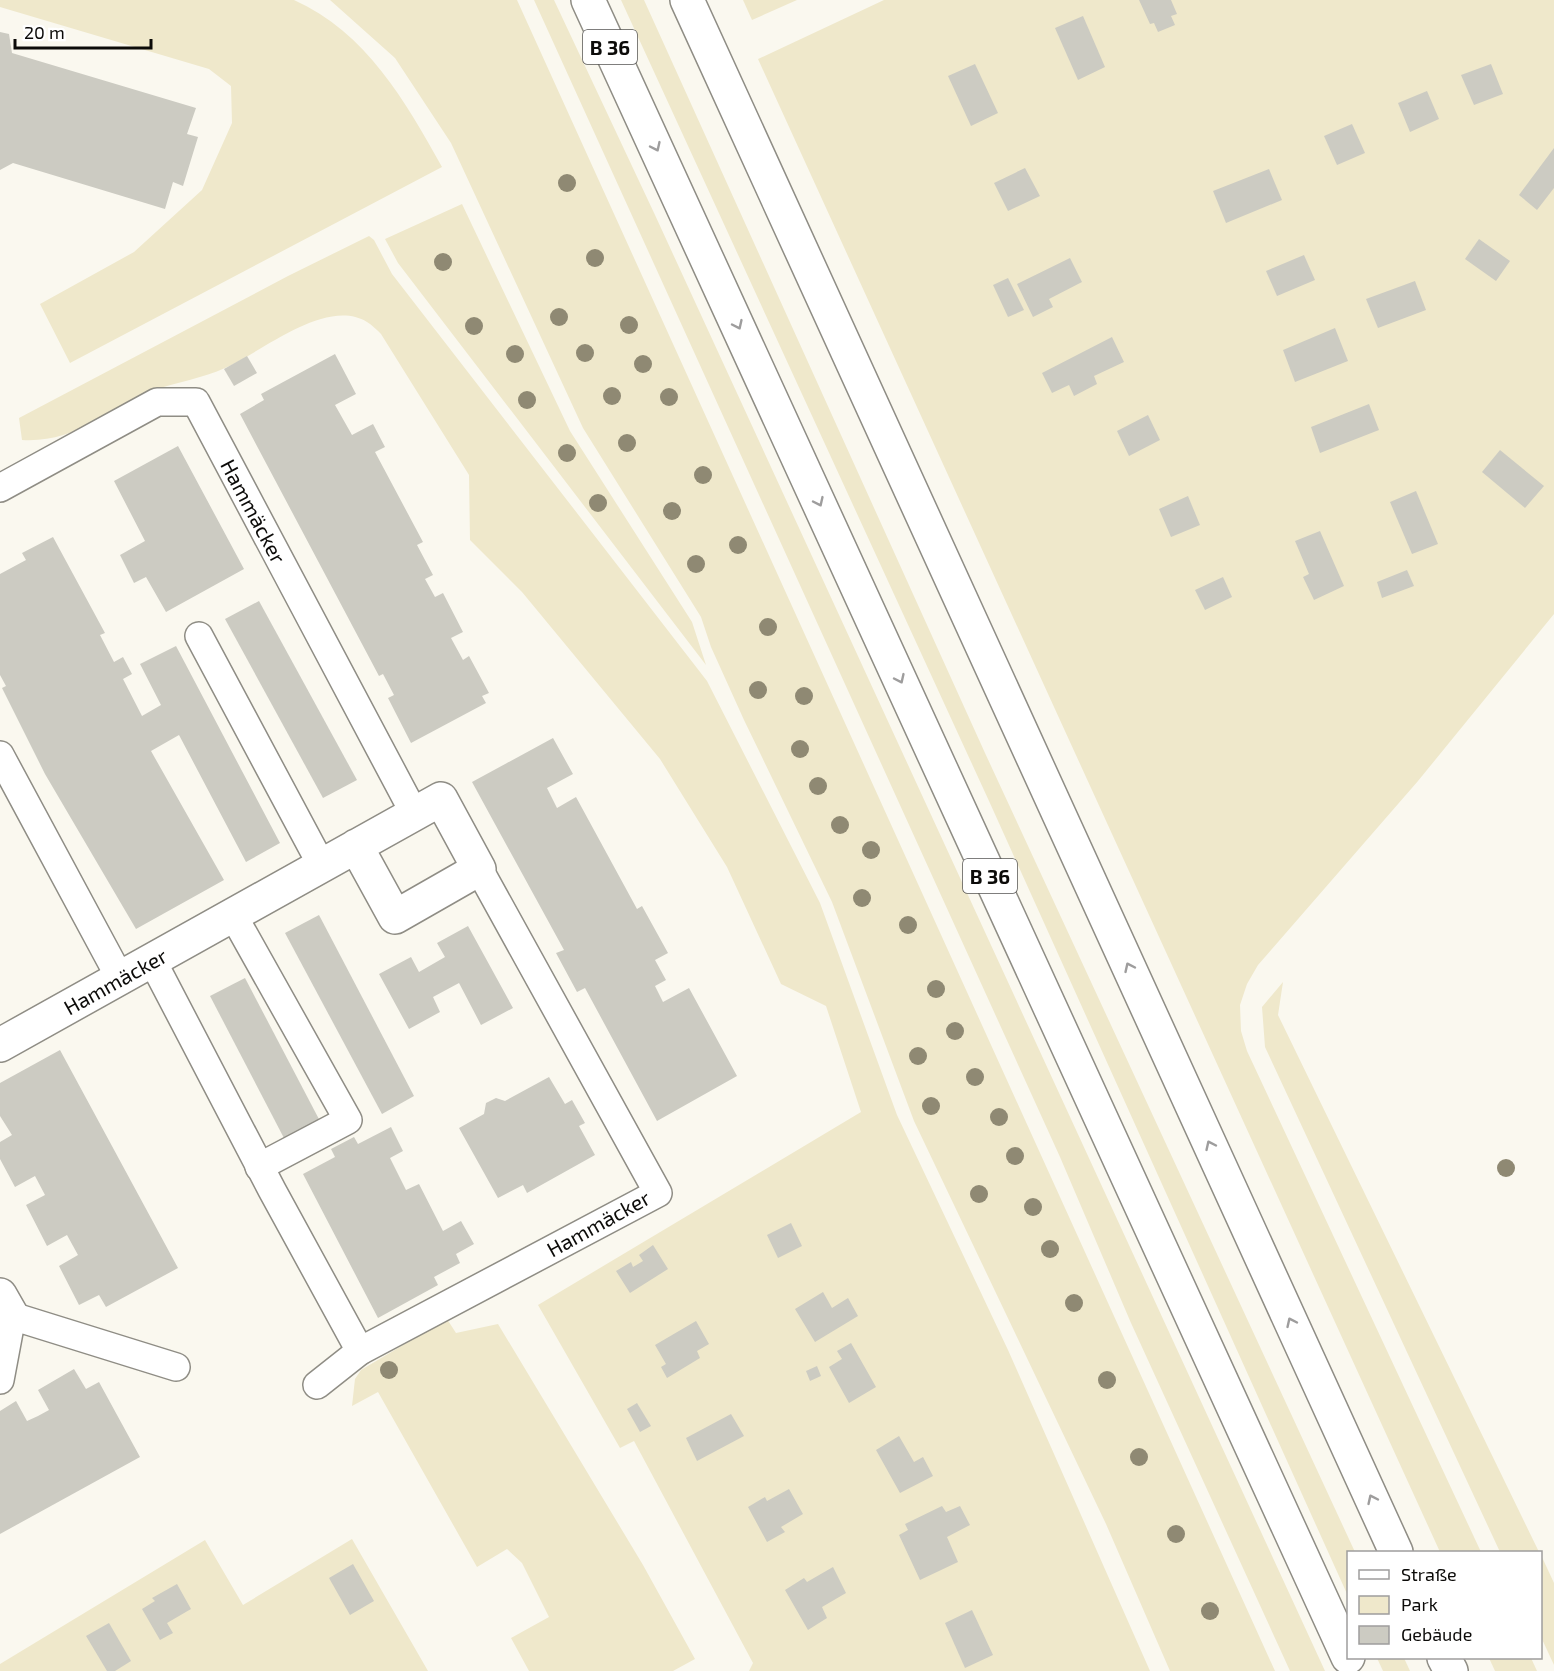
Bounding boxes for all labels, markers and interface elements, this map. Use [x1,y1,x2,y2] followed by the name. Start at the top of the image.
[15,12,152,50] scale bar
[24,21,65,43] text: 20 m
[583,30,637,64] road number: B 36
[649,141,661,152] one-way arrow
[730,318,742,329] one-way arrow
[216,455,292,568] street label: Hammäcker
[811,495,823,506] one-way arrow
[893,673,905,684] one-way arrow
[963,859,1017,893] road number: B 36
[59,942,172,1020] street label: Hammäcker
[1124,963,1136,974] one-way arrow
[1205,1140,1217,1151] one-way arrow
[542,1184,655,1262] street label: Hammäcker
[1286,1317,1298,1328] one-way arrow
[1367,1495,1379,1506] one-way arrow
[1347,1551,1542,1659] legend
[1401,1563,1457,1585] text: Straße
[1401,1593,1438,1615] text: Park
[1401,1623,1472,1645] text: Gebäude

